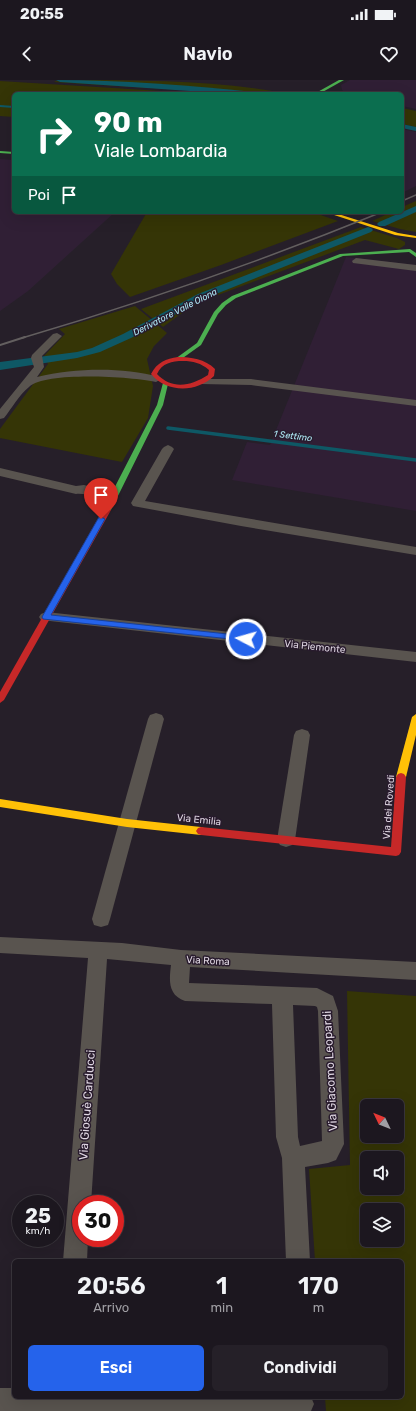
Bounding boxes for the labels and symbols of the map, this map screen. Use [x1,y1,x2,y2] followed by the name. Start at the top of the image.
[131,286,219,338] water label: Derivatore Valle Olona
[273,429,313,443] water label: 1 Settimo
[84,478,118,519] pin
[225,618,267,660] position arrow
[284,638,346,656] street label: Via Piemonte
[381,774,397,840] street label: Via dei Rovedi
[176,812,222,828] street label: Via Emilia
[186,954,230,968] street label: Via Roma
[320,1010,340,1132] street label: Via Giacomo Leopardi
[76,1049,98,1161] street label: Via Giosuè Carducci
[360,1099,404,1143] north arrow
[72,1195,124,1247] speed limit sign: 30

